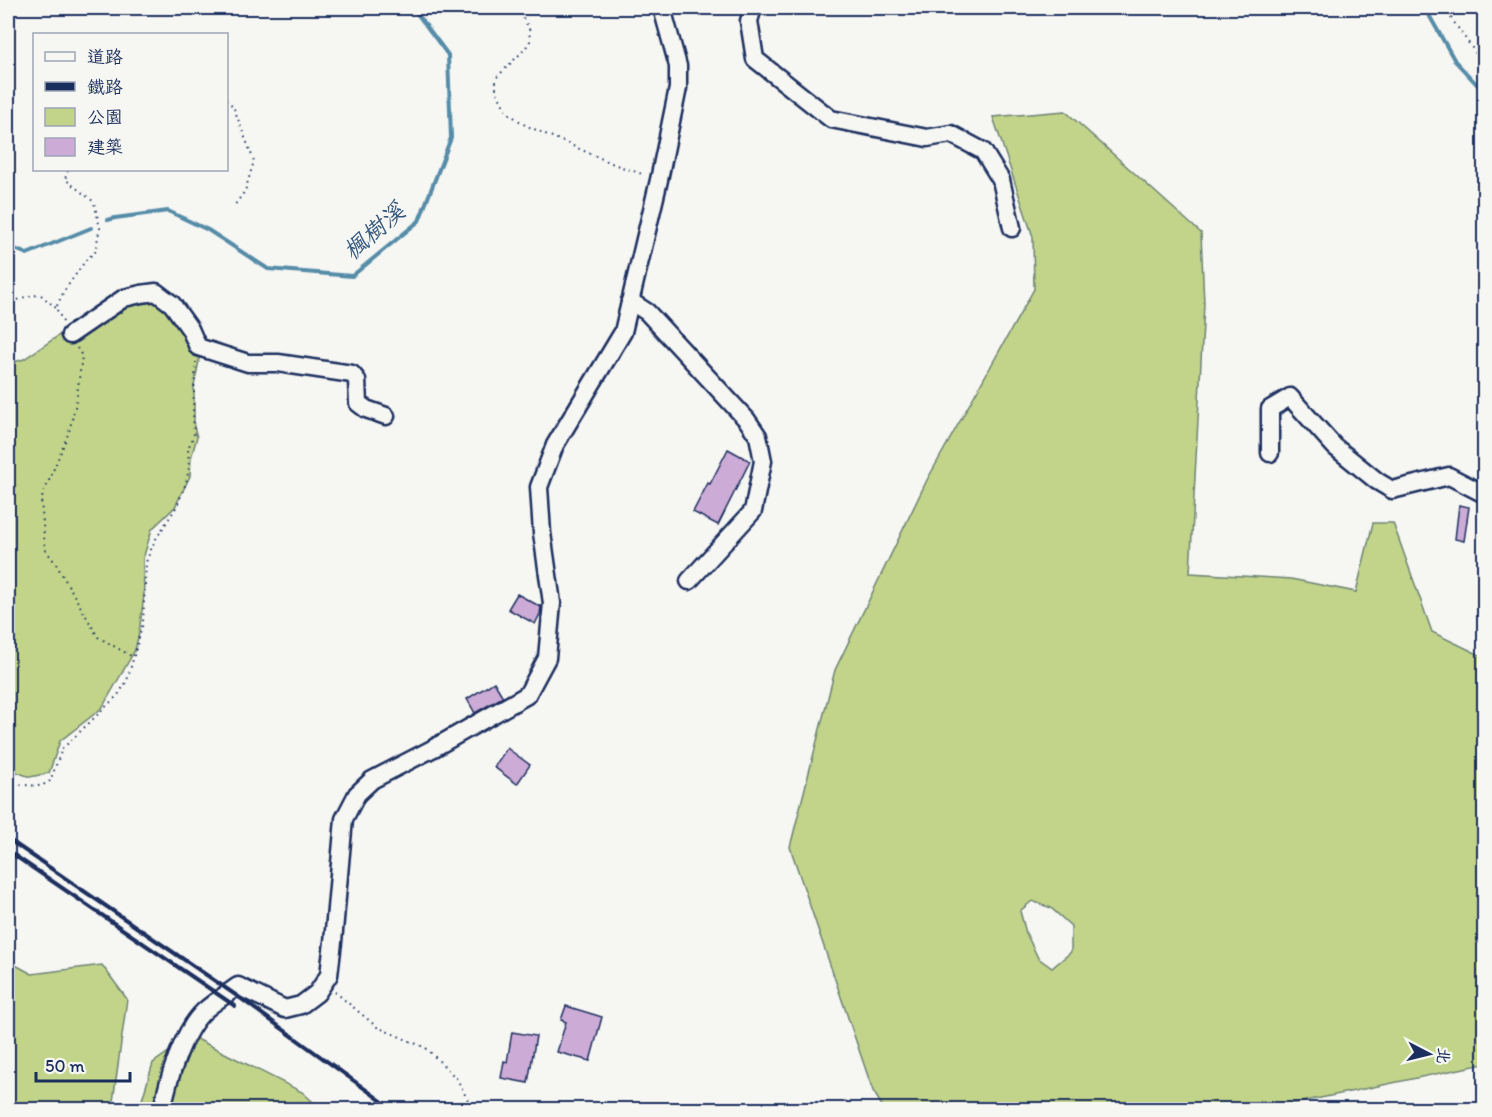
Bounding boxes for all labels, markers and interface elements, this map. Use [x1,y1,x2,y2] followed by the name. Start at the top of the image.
[33,33,228,171] legend
[87,46,123,68] text: 道路
[87,76,123,98] text: 鐵路
[87,106,123,128] text: 公園
[87,136,123,158] text: 建築
[337,195,412,265] water label: 楓樹溪
[1399,1024,1459,1084] north arrow
[36,1045,130,1083] scale bar
[1433,1047,1454,1065] text: 北
[45,1055,85,1077] text: 50 m

